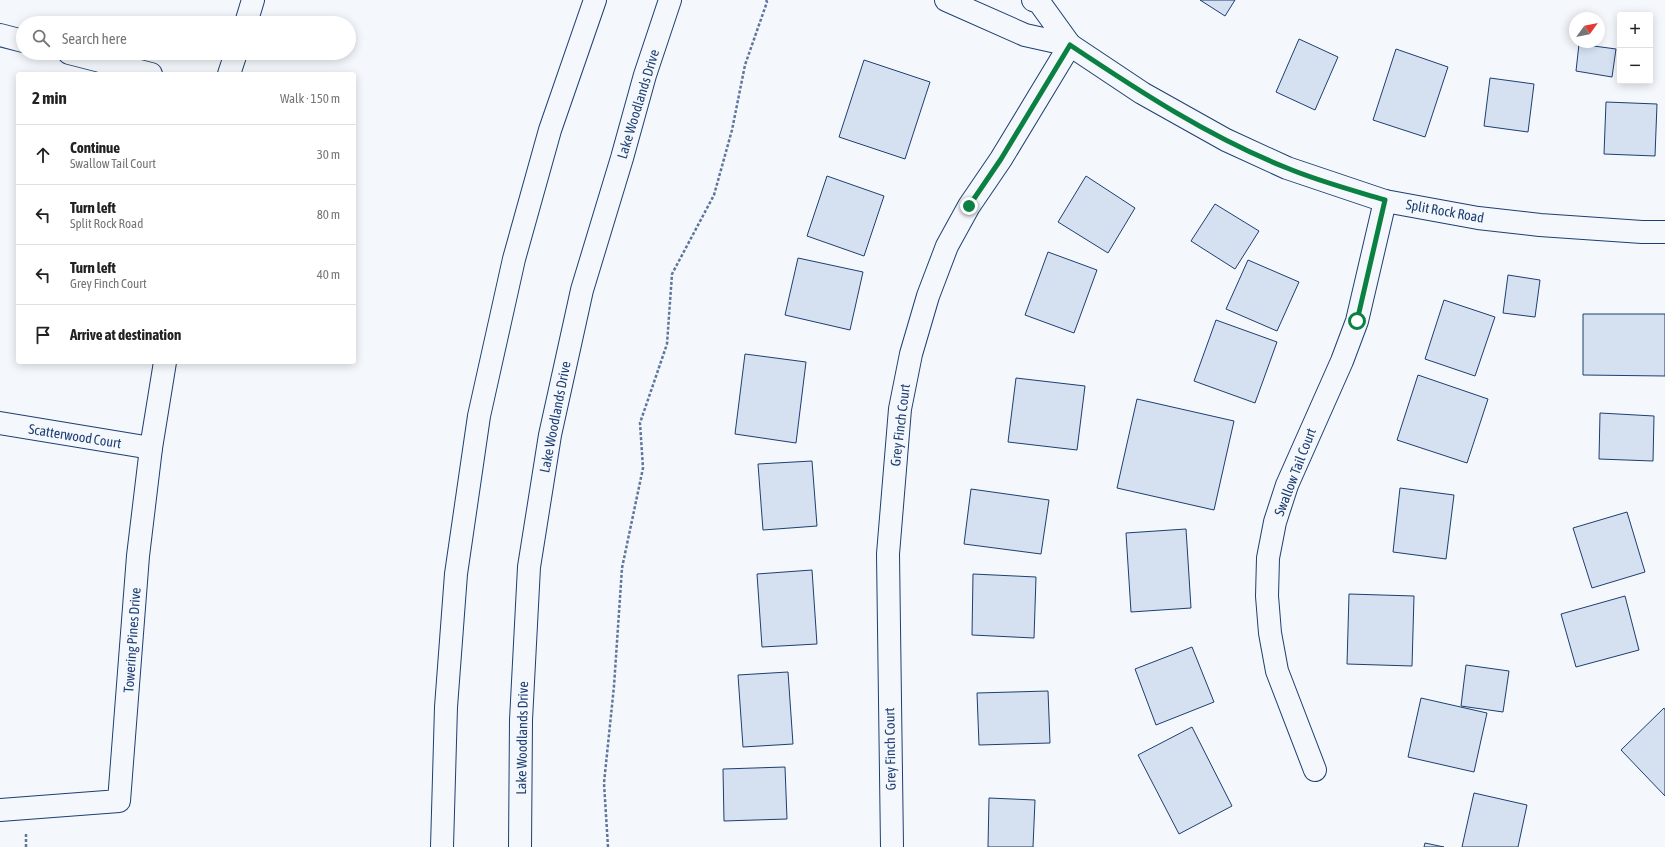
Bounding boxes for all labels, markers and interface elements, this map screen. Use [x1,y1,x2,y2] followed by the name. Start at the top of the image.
[1569,12,1605,48] north arrow
[1617,12,1653,84] map controls
[1617,12,1653,48] button: +
[16,16,356,60] search box
[30,27,52,49] icon: search
[62,30,127,47] text: Search here
[614,47,662,161] street label: Lake Woodlands Drive
[1617,48,1653,84] button: −
[32,88,67,108] text: 2 min
[280,91,340,106] text: Walk · 150 m
[70,139,120,156] text: Continue
[32,144,54,166] icon: ahead
[317,147,340,162] text: 30 m
[70,156,156,171] text: Swallow Tail Court
[1405,196,1485,226] street label: Split Rock Road
[960,197,978,215] route end
[70,199,116,216] text: Turn left
[32,204,54,226] icon: left
[317,207,340,222] text: 80 m
[70,216,143,231] text: Split Rock Road
[70,259,116,276] text: Turn left
[32,264,54,286] icon: left
[317,267,340,282] text: 40 m
[70,276,147,291] text: Grey Finch Court
[1348,312,1366,330] route start
[32,324,54,346] icon: arrive
[70,326,181,343] text: Arrive at destination
[536,360,574,474] street label: Lake Woodlands Drive
[887,383,913,467] street label: Grey Finch Court
[28,421,122,451] street label: Scatterwood Court
[1271,426,1319,518] street label: Swallow Tail Court
[120,587,144,693] street label: Towering Pines Drive
[513,681,531,795] street label: Lake Woodlands Drive
[881,708,899,790] street label: Grey Finch Court

